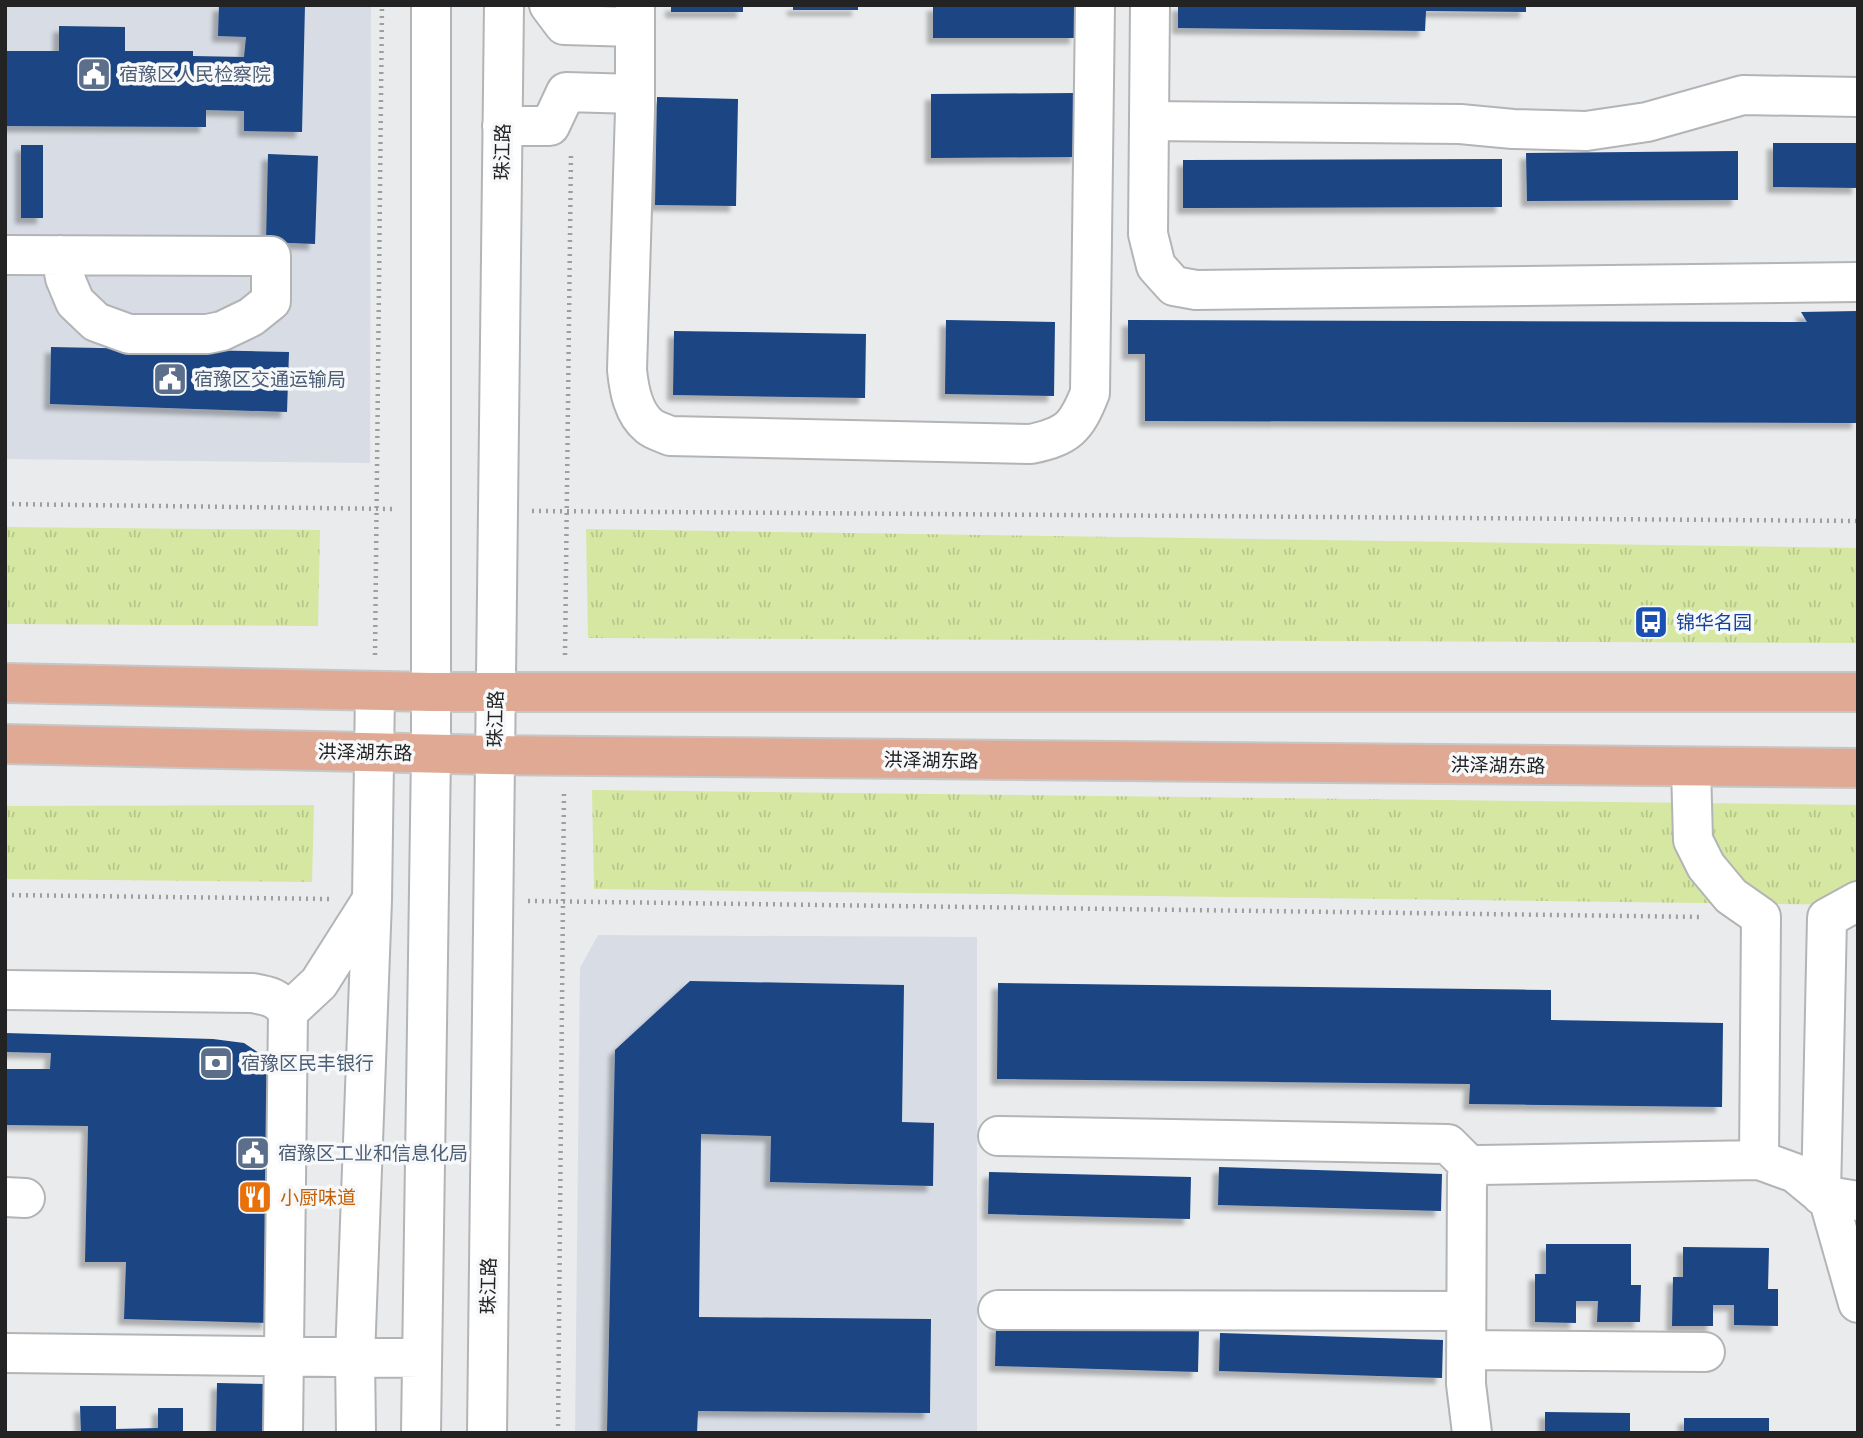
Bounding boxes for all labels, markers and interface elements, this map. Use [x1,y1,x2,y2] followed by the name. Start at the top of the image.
[75,55,113,93] public building icon: 宿豫区人民检察院
[119,61,271,87] place label: 宿豫区人民检察院
[489,123,515,181] street label: 珠江路
[151,360,189,398] public building icon: 宿豫区交通运输局
[194,366,346,392] place label: 宿豫区交通运输局
[1632,603,1670,641] bus stop icon: 锦华名园
[1676,609,1752,635] place label: 锦华名园
[482,690,508,748] street label: 珠江路
[317,738,413,766] street label: 洪泽湖东路
[883,746,979,774] street label: 洪泽湖东路
[1450,751,1546,779] street label: 洪泽湖东路
[197,1044,235,1082] bank icon: 宿豫区民丰银行
[241,1050,374,1076] place label: 宿豫区民丰银行
[234,1134,272,1172] public building icon: 宿豫区工业和信息化局
[278,1140,468,1166] place label: 宿豫区工业和信息化局
[236,1178,274,1216] restaurant icon: 小厨味道
[280,1184,356,1210] place label: 小厨味道
[475,1257,501,1315] street label: 珠江路

